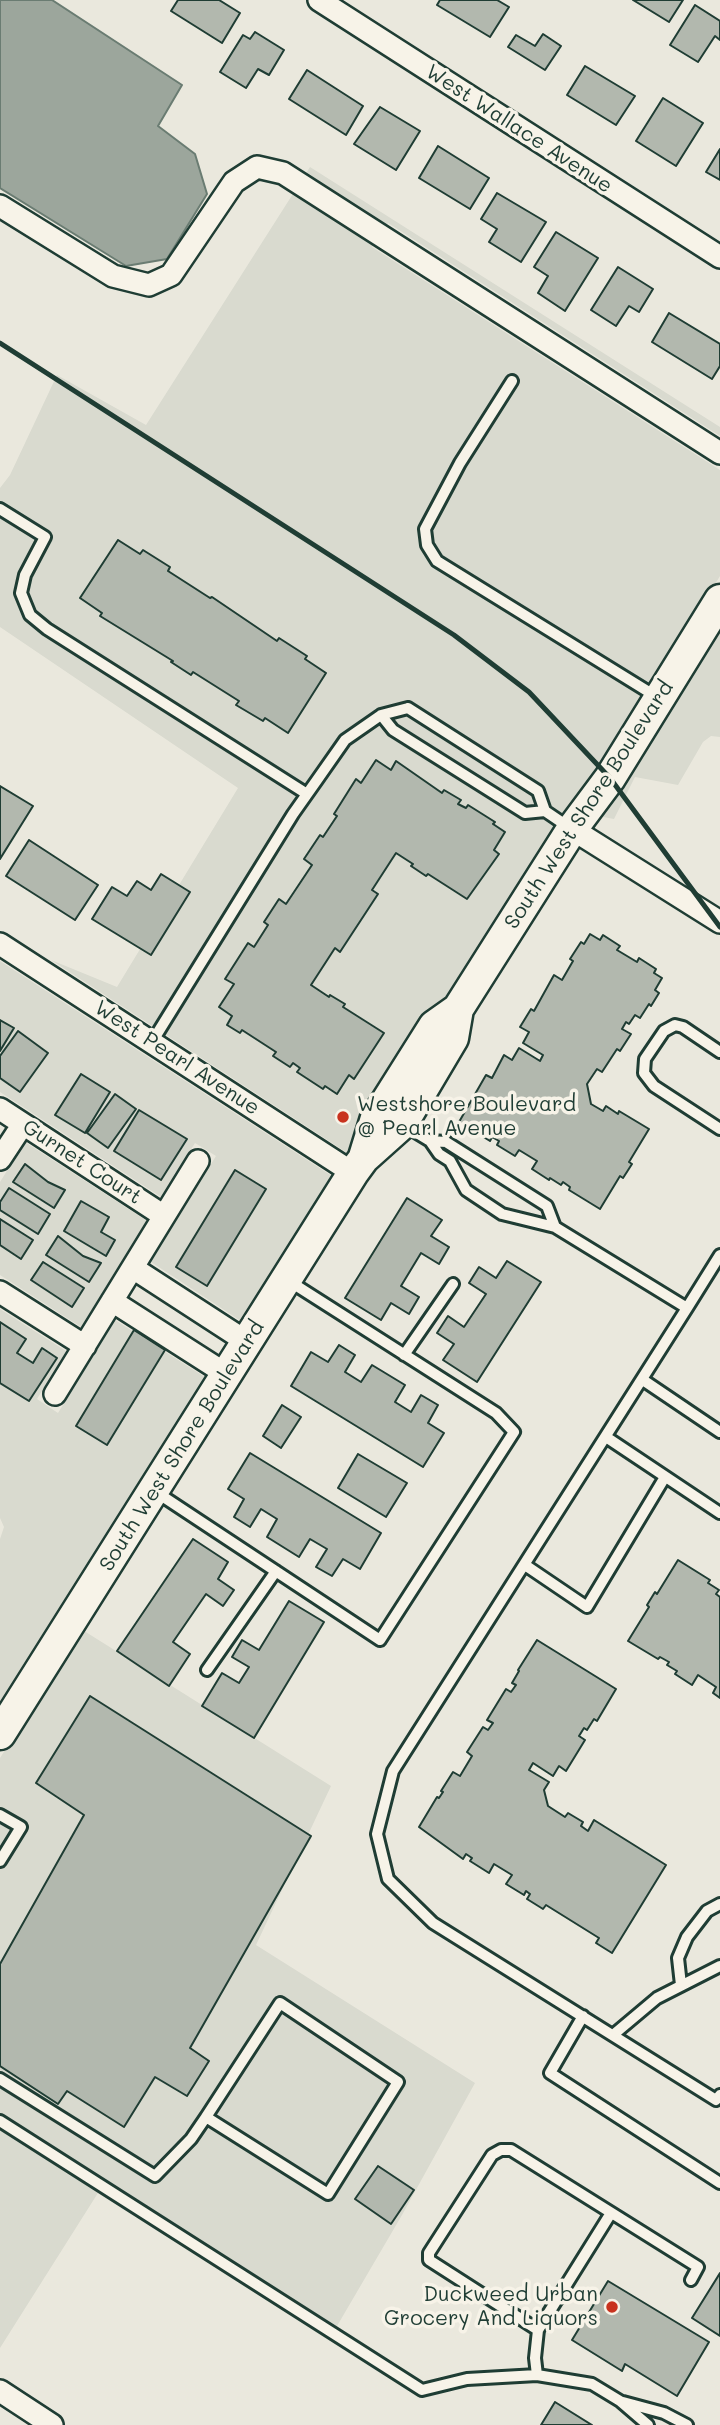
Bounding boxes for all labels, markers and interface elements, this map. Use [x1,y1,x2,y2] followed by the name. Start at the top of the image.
[421,59,617,199] street label: West Wallace Avenue
[499,676,679,934] street label: South West Shore Boulevard
[90,995,264,1121] street label: West Pearl Avenue
[357,1092,576,1142] place label: Westshore Boulevard @ Pearl Avenue
[335,1109,351,1125] marker: Westshore Boulevard @ Pearl Avenue
[18,1114,146,1210] street label: Gurnet Court
[94,1316,270,1576] street label: South West Shore Boulevard
[384,2282,598,2332] place label: Duckweed Urban Grocery And Liquors
[604,2299,620,2315] marker: Duckweed Urban Grocery And Liquors

